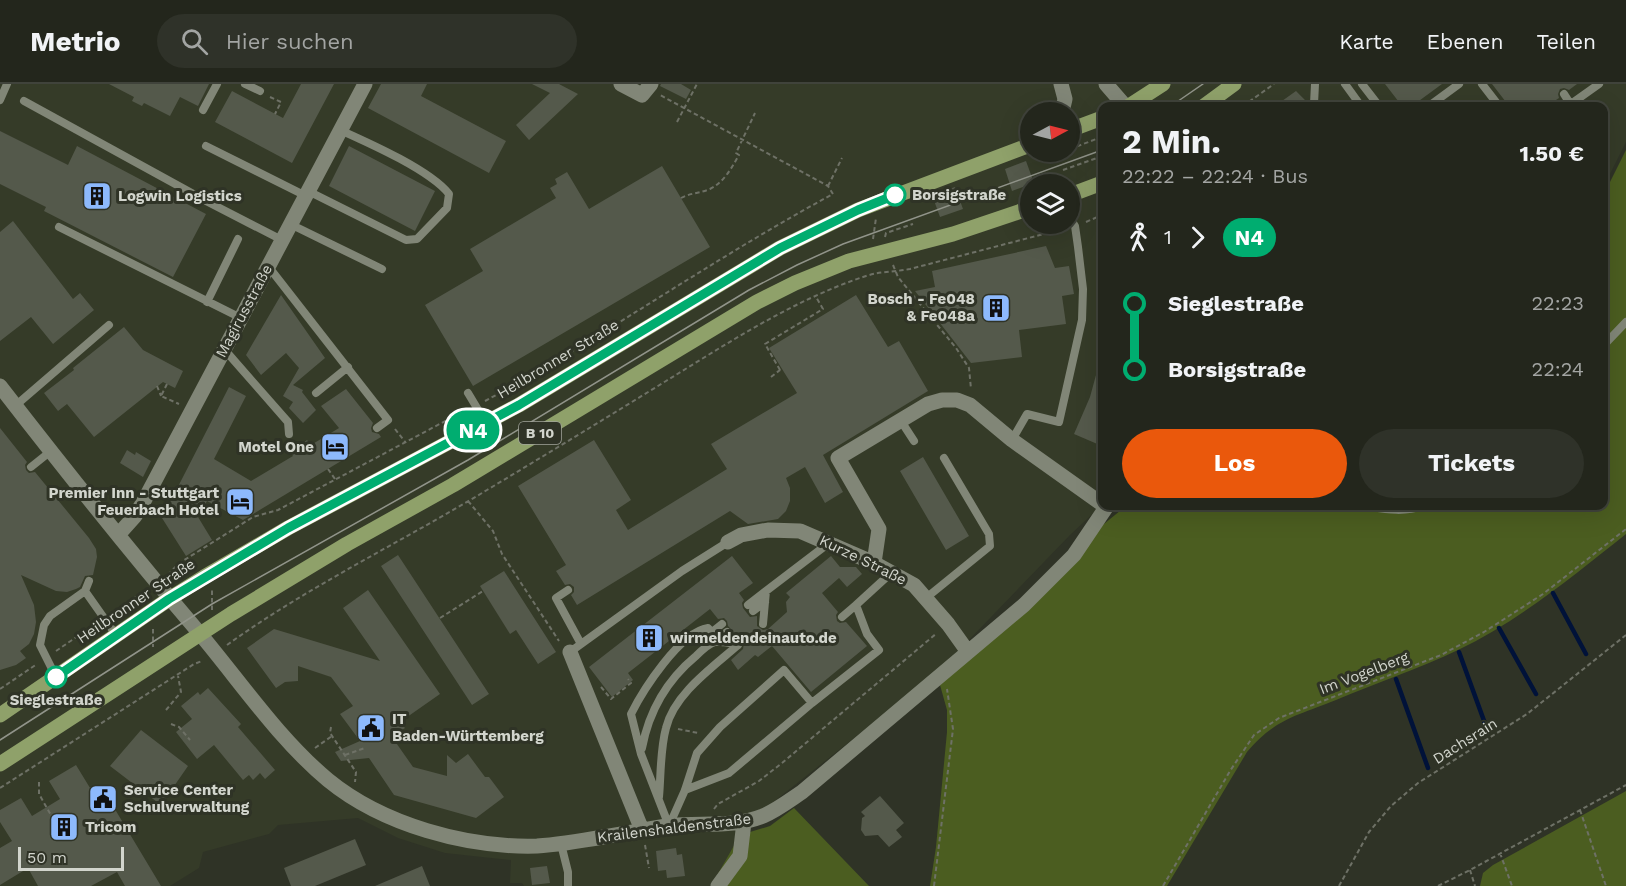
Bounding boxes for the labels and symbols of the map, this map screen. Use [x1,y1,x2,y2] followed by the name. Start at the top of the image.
[1020,102,1080,162] north arrow
[81,180,113,212] building icon: Logwin Logistics
[884,184,906,206] marker: Borsigstraße
[912,186,1007,204] place label: Borsigstraße
[118,187,242,205] place label: Logwin Logistics
[212,261,276,361] street label: Magirusstraße
[868,290,975,325] place label: Bosch - Fe048 & Fe048a
[980,292,1012,324] building icon: Bosch - Fe048 & Fe048a
[494,316,622,402] street label: Heilbronner Straße
[446,410,500,450] line badge: N4
[519,422,561,444] road number: B 10
[319,431,351,463] hotel icon: Motel One
[238,438,314,456] place label: Motel One
[48,484,219,519] place label: Premier Inn - Stuttgart Feuerbach Hotel
[224,486,256,518] hotel icon: Premier Inn - Stuttgart Feuerbach Hotel
[816,531,910,589] street label: Kurze Straße
[73,555,199,647] street label: Heilbronner Straße
[633,622,665,654] building icon: wirmeldendeinauto.de
[670,629,837,647] place label: wirmeldendeinauto.de
[1317,648,1411,698] street label: Im Vogelberg
[45,666,67,688] marker: Sieglestraße
[10,691,103,709] place label: Sieglestraße
[392,710,544,745] place label: IT Baden-Württemberg
[355,712,387,744] public building icon: IT Baden-Württemberg
[1429,714,1501,768] street label: Dachsrain
[124,781,250,816] place label: Service Center Schulverwaltung
[87,783,119,815] public building icon: Service Center Schulverwaltung
[596,810,752,846] street label: Krailenshaldenstraße
[48,811,80,843] building icon: Tricom
[85,818,136,836] place label: Tricom
[18,844,124,872] scale bar

